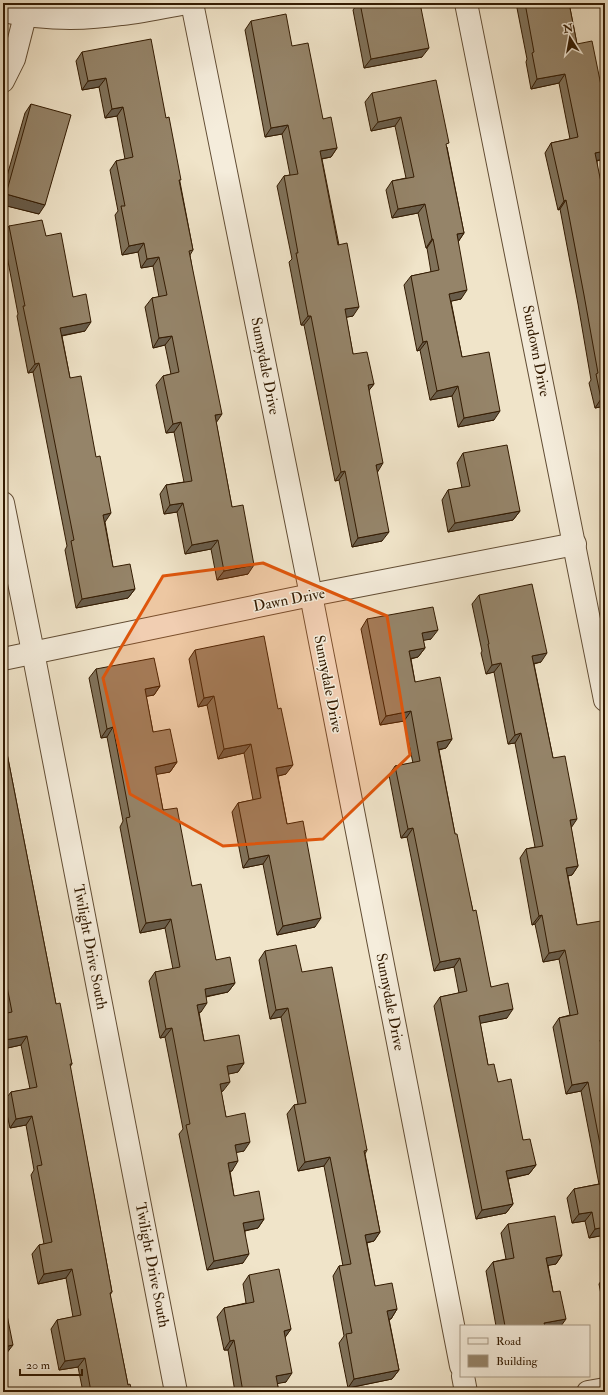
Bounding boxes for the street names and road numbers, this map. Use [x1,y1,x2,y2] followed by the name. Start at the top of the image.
[518,304,554,398] street label: Sundown Drive
[246,316,284,416] street label: Sunnydale Drive
[251,584,327,616] street label: Dawn Drive
[309,634,347,734] street label: Sunnydale Drive
[69,883,111,1011] street label: Twilight Drive South
[371,952,409,1052] street label: Sunnydale Drive
[131,1201,173,1329] street label: Twilight Drive South

